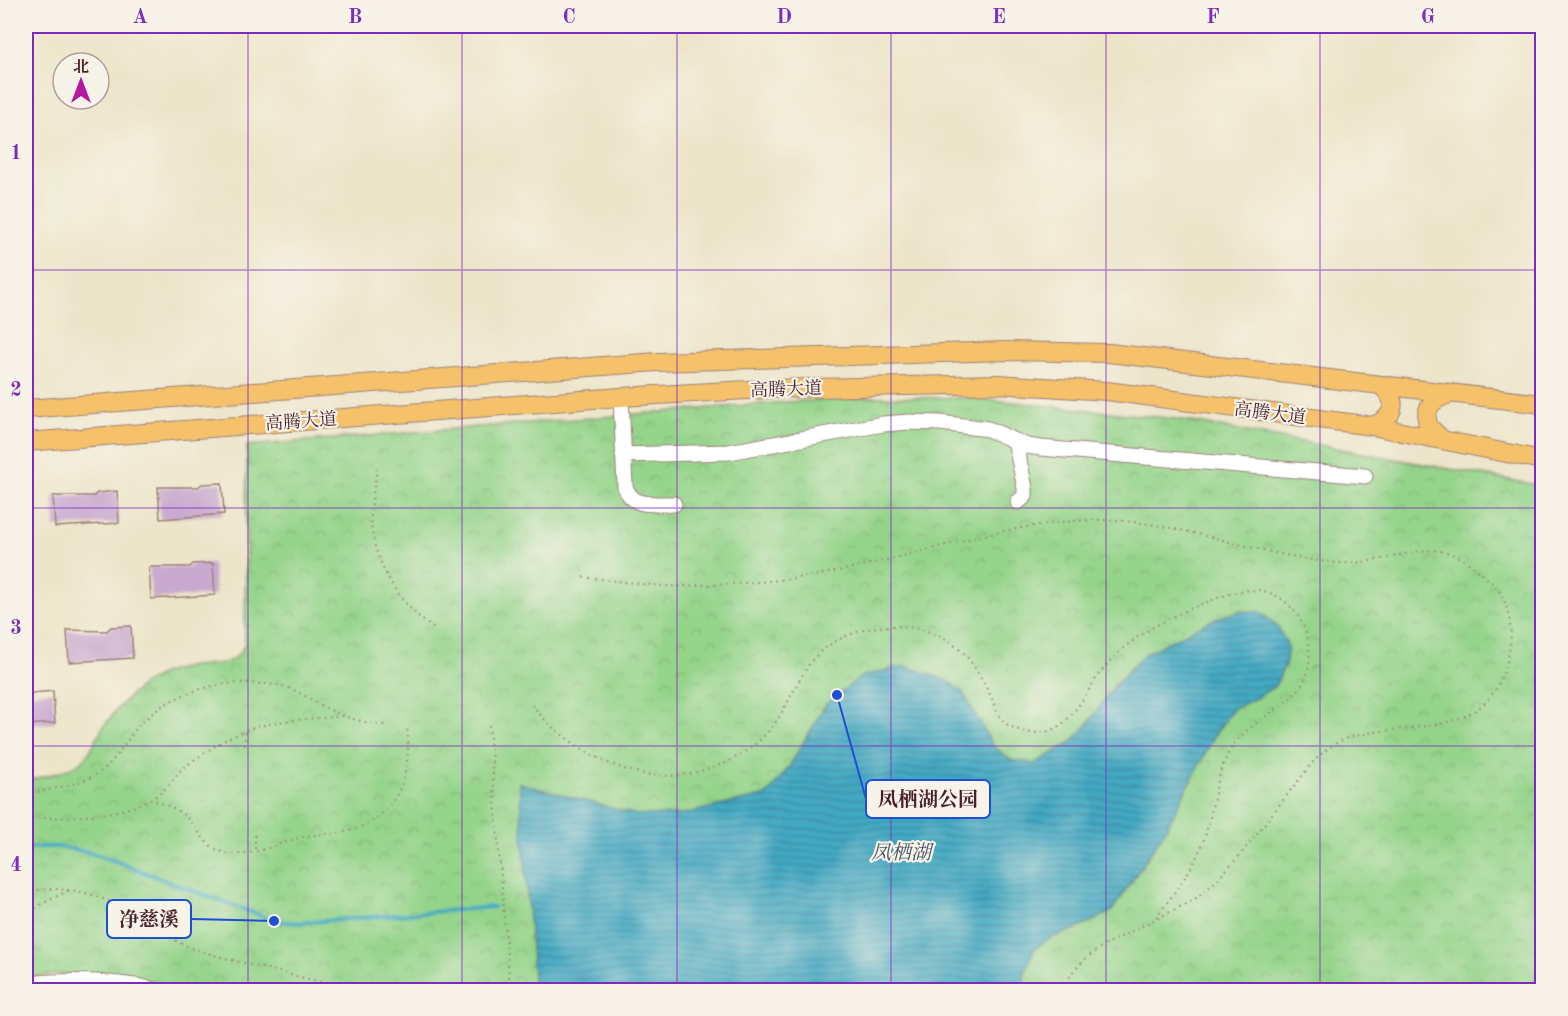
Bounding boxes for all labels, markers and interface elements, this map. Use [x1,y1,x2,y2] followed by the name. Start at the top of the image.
[132,8,148,28] text: A
[348,8,362,28] text: B
[562,8,576,28] text: C
[776,8,792,28] text: D
[992,8,1006,28] text: E
[1206,8,1220,28] text: F
[1421,8,1435,28] text: G
[51,51,111,111] north arrow
[73,58,89,76] text: 北
[10,144,22,164] text: 1
[750,378,822,400] street label: 高腾大道
[10,381,22,401] text: 2
[1233,399,1307,427] street label: 高腾大道
[264,409,338,433] street label: 高腾大道
[10,619,22,639] text: 3
[866,780,990,818] callout: 凤栖湖公园
[878,788,978,811] text: 凤栖湖公园
[871,842,934,864] water label: 凤栖湖
[10,856,22,876] text: 4
[107,900,191,938] callout: 净慈溪
[119,908,179,931] text: 净慈溪

